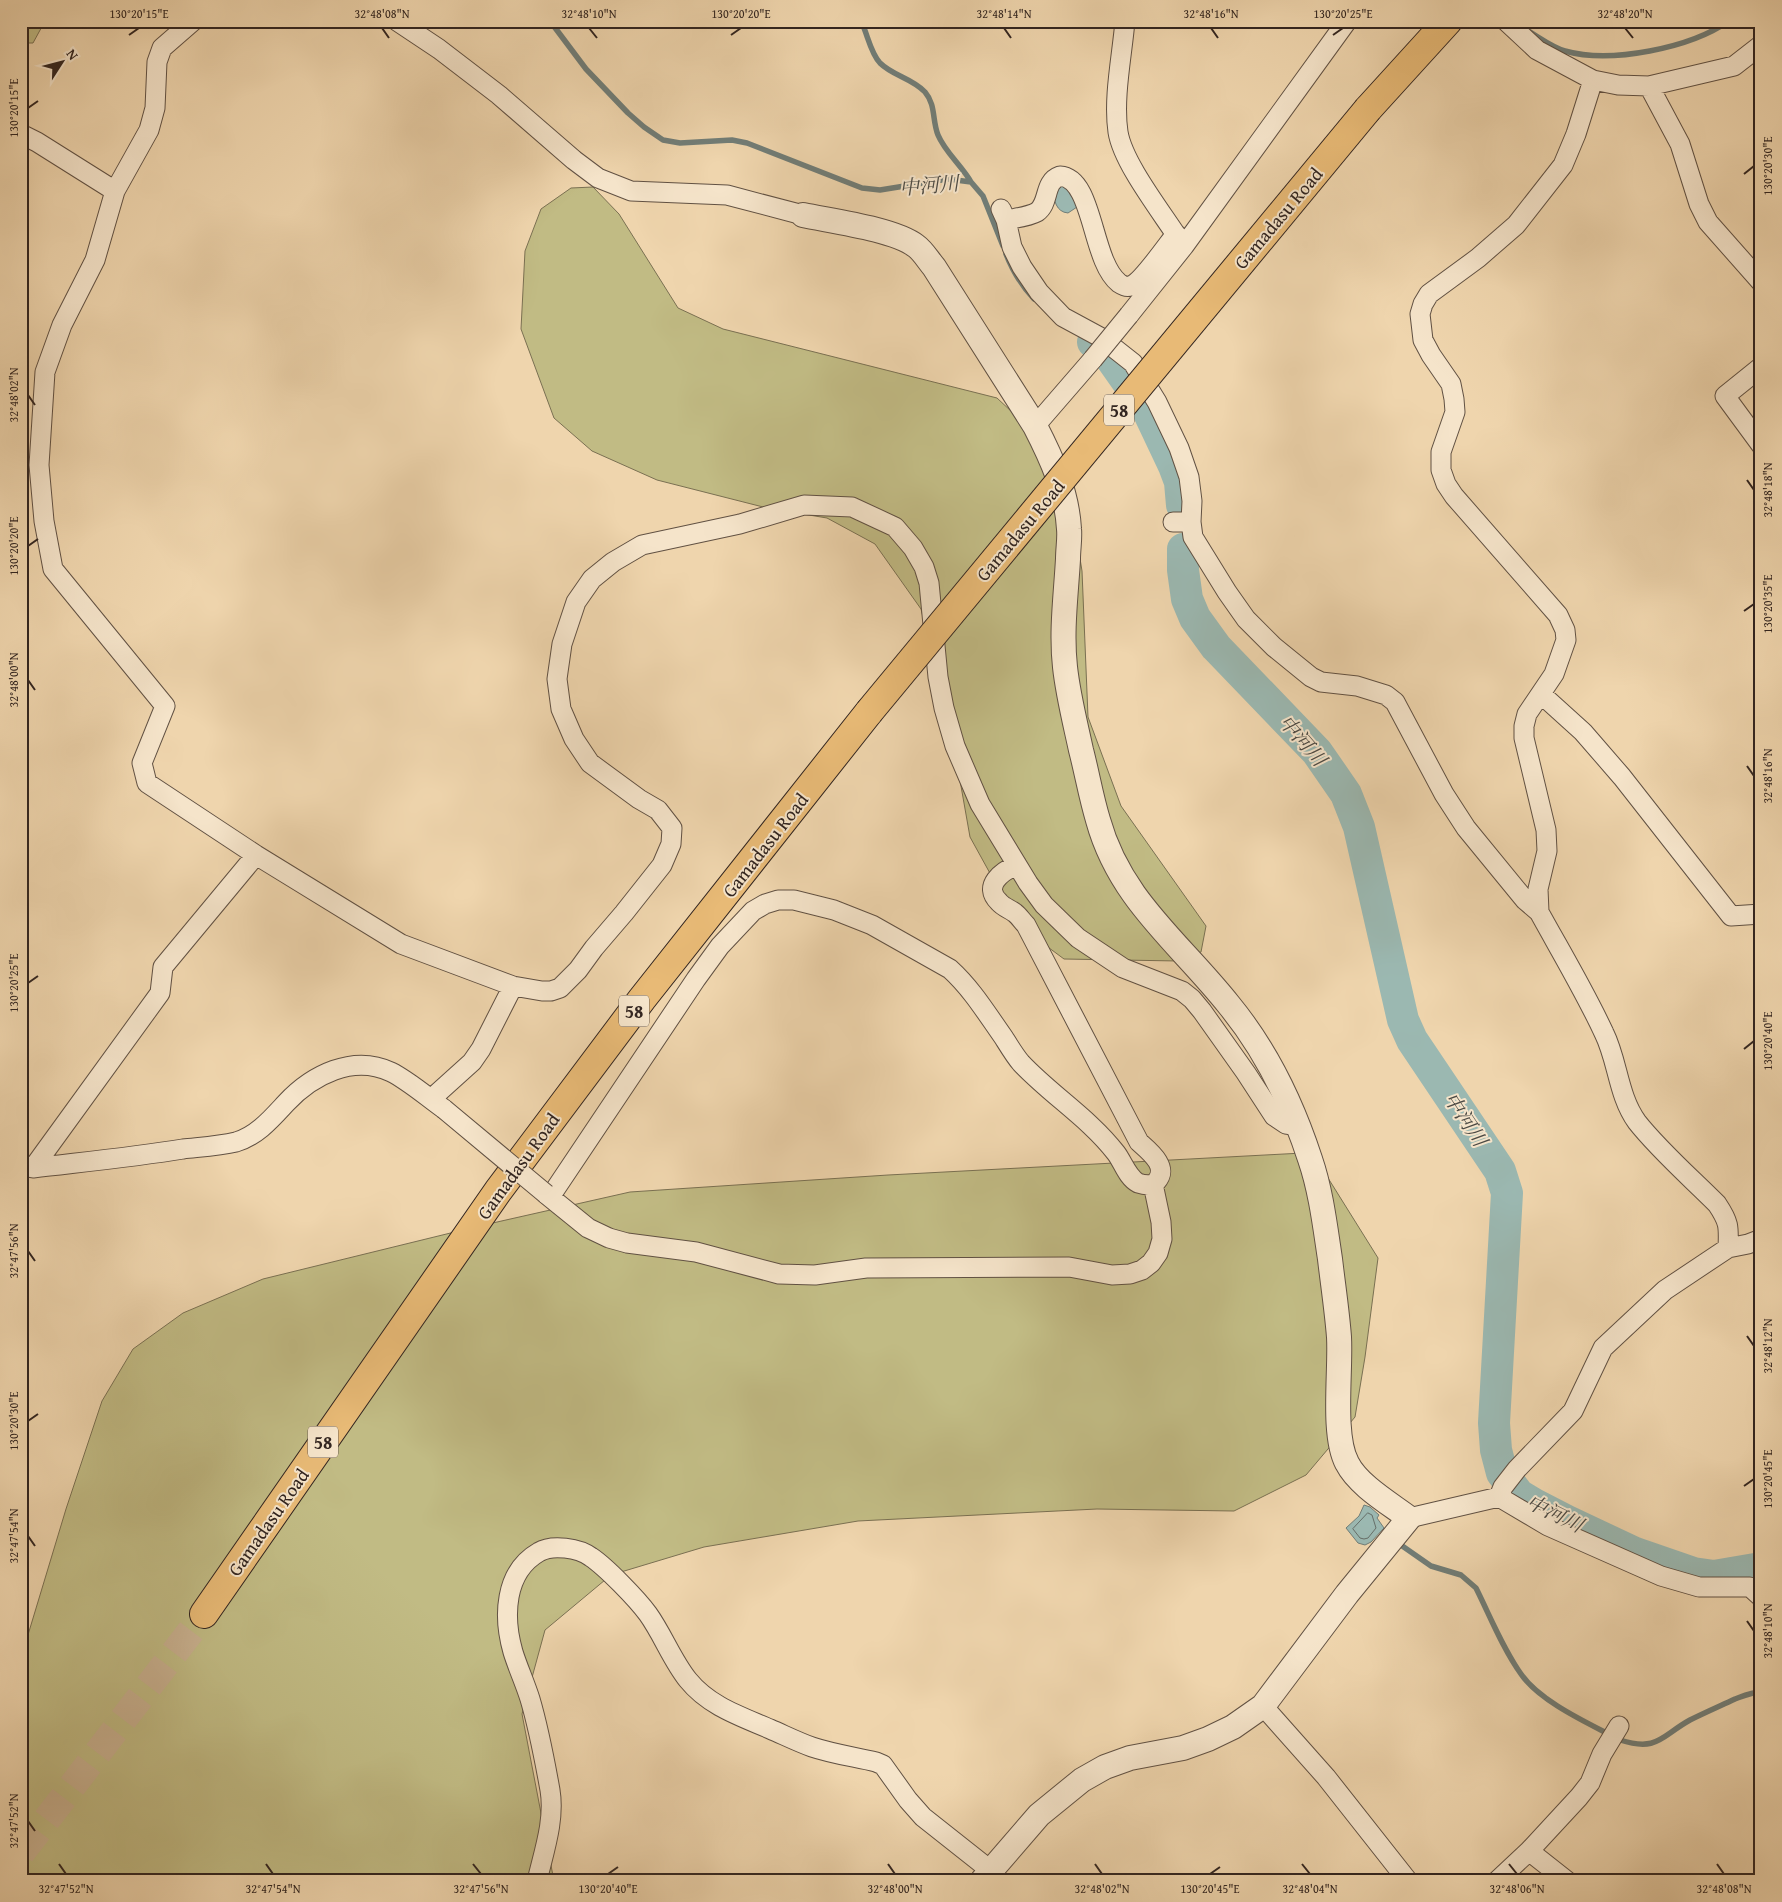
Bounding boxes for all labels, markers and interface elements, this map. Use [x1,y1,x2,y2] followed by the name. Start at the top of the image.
[109,5,169,22] text: 130°20'15"E
[354,5,410,22] text: 32°48'08"N
[561,5,617,22] text: 32°48'10"N
[711,5,771,22] text: 130°20'20"E
[976,5,1032,22] text: 32°48'14"N
[1183,5,1239,22] text: 32°48'16"N
[1313,5,1373,22] text: 130°20'25"E
[1597,5,1653,22] text: 32°48'20"N
[38,38,88,88] north arrow
[62,45,84,65] text: N
[5,78,22,138] text: 130°20'15"E
[1759,136,1776,196] text: 130°20'30"E
[1227,160,1330,275] street label: Gamadasu Road
[898,168,962,202] water label: 中河川
[5,367,22,423] text: 32°48'02"N
[1104,394,1134,426] road number: 58
[1759,462,1776,518] text: 32°48'18"N
[969,472,1072,587] street label: Gamadasu Road
[5,516,22,576] text: 130°20'20"E
[1759,574,1776,634] text: 130°20'35"E
[5,652,22,708] text: 32°48'00"N
[1272,708,1335,774] water label: 中河川
[1759,748,1776,804] text: 32°48'16"N
[715,786,815,903] street label: Gamadasu Road
[5,953,22,1013] text: 130°20'25"E
[619,996,649,1026] road number: 58
[1759,1011,1776,1071] text: 130°20'40"E
[1437,1086,1496,1154] water label: 中河川
[470,1106,567,1225] street label: Gamadasu Road
[5,1223,22,1279] text: 32°47'56"N
[1759,1318,1776,1374] text: 32°48'12"N
[5,1391,22,1451] text: 130°20'30"E
[308,1426,338,1458] road number: 58
[1759,1449,1776,1509] text: 130°20'45"E
[221,1462,316,1581] street label: Gamadasu Road
[1522,1487,1590,1540] water label: 中河川
[5,1508,22,1564] text: 32°47'54"N
[1759,1603,1776,1659] text: 32°48'10"N
[5,1793,22,1849] text: 32°47'52"N
[38,1880,94,1897] text: 32°47'52"N
[245,1880,301,1897] text: 32°47'54"N
[453,1880,509,1897] text: 32°47'56"N
[578,1880,638,1897] text: 130°20'40"E
[867,1880,923,1897] text: 32°48'00"N
[1074,1880,1130,1897] text: 32°48'02"N
[1180,1880,1240,1897] text: 130°20'45"E
[1282,1880,1338,1897] text: 32°48'04"N
[1489,1880,1545,1897] text: 32°48'06"N
[1696,1880,1752,1897] text: 32°48'08"N

